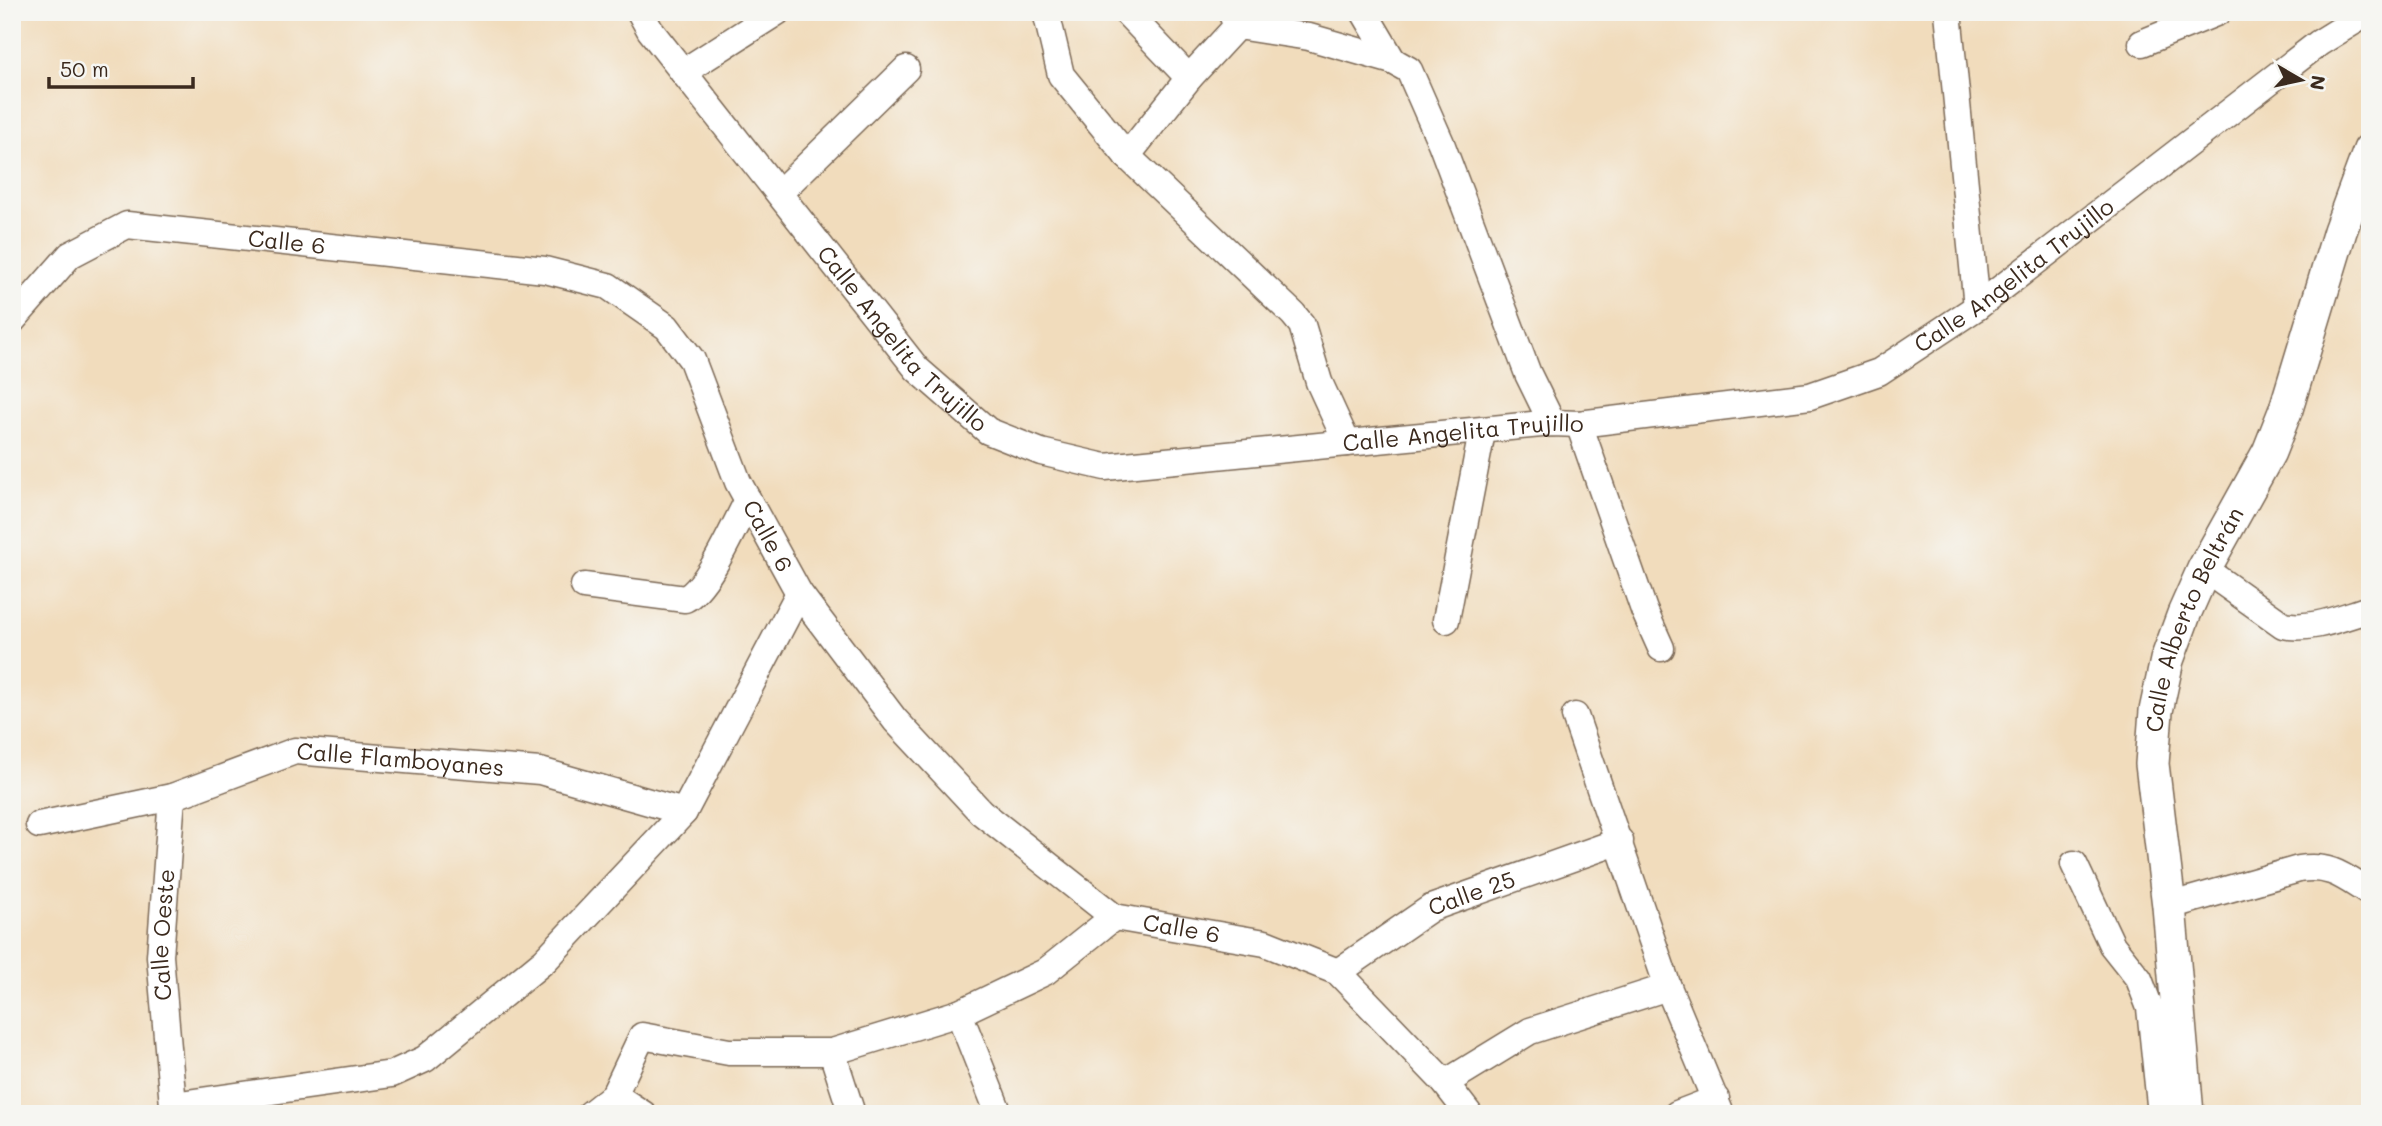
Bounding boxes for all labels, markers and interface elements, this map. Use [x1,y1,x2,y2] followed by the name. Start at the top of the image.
[49,46,192,90] scale bar
[2266,46,2336,116] north arrow
[60,55,109,82] text: 50 m
[2305,74,2332,92] text: N
[1908,191,2120,359] street label: Calle Angelita Trujillo
[247,222,327,260] street label: Calle 6
[811,239,994,438] street label: Calle Angelita Trujillo
[1341,407,1584,458] street label: Calle Angelita Trujillo
[737,494,800,577] street label: Calle 6
[2138,501,2250,733] street label: Calle Alberto Beltrán
[296,735,505,782] street label: Calle Flamboyanes
[1424,863,1519,922] street label: Calle 25
[144,868,181,1002] street label: Calle Oeste
[1141,906,1223,949] street label: Calle 6

